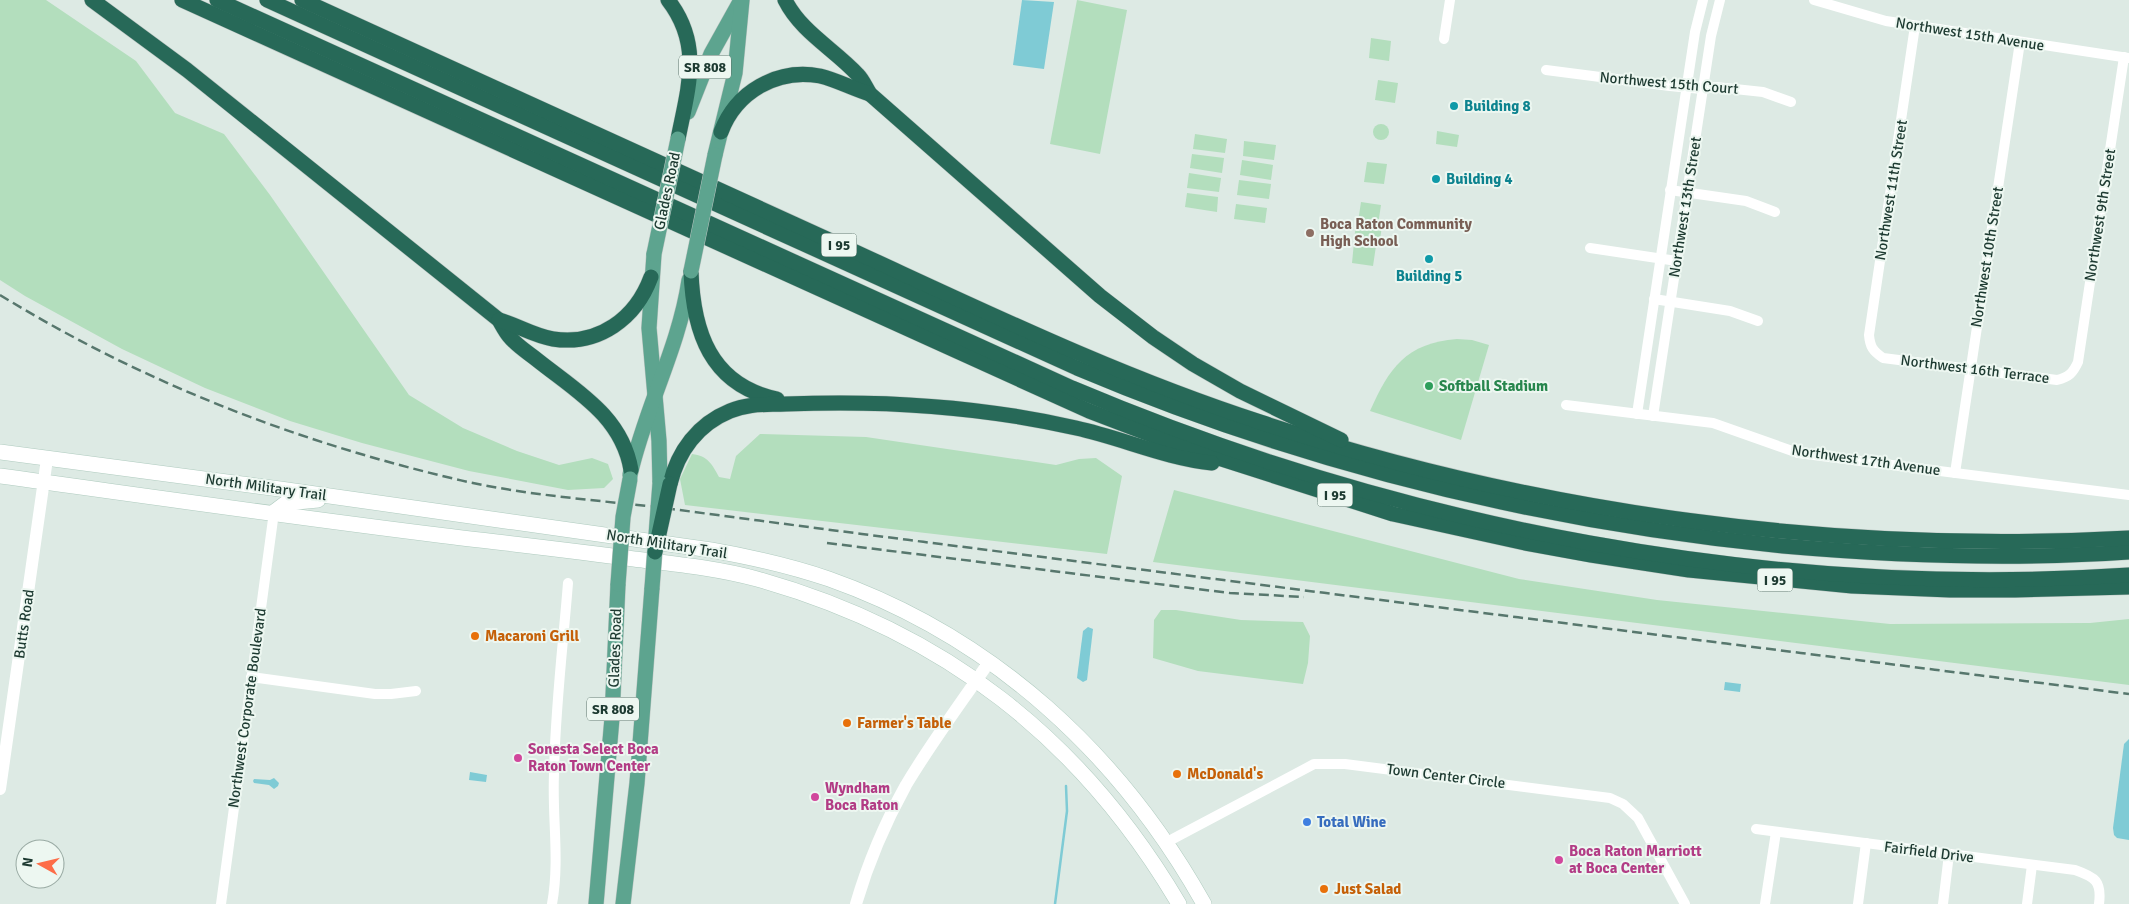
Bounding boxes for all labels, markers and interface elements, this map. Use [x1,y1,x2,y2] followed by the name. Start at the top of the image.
[1894,13,2046,55] street label: Northwest 15th Avenue
[679,56,731,78] road number: SR 808
[1599,68,1739,98] street label: Northwest 15th Court
[1464,97,1531,115] place label: Building 8
[1448,100,1460,112] marker: Building 8
[1871,118,1911,262] street label: Northwest 11th Street
[1665,135,1705,279] street label: Northwest 13th Street
[2081,147,2119,283] street label: Northwest 9th Street
[650,150,684,232] street label: Glades Road
[1446,170,1513,188] place label: Building 4
[1430,173,1442,185] marker: Building 4
[1967,185,2007,329] street label: Northwest 10th Street
[1320,215,1472,250] place label: Boca Raton Community High School
[1304,227,1316,239] marker: Boca Raton Community High School
[822,234,856,256] road number: I 95
[1423,253,1435,265] marker: Building 5
[1396,267,1462,285] place label: Building 5
[1900,351,2050,387] street label: Northwest 16th Terrace
[1439,377,1548,395] place label: Softball Stadium
[1423,380,1435,392] marker: Softball Stadium
[1790,441,1942,479] street label: Northwest 17th Avenue
[204,470,328,504] street label: North Military Trail
[1318,484,1352,506] road number: I 95
[605,526,729,562] street label: North Military Trail
[1758,568,1792,592] road number: I 95
[10,588,38,660] street label: Butts Road
[224,607,270,809] street label: Northwest Corporate Boulevard
[605,608,625,688] street label: Glades Road
[485,627,580,645] place label: Macaroni Grill
[469,630,481,642] marker: Macaroni Grill
[587,698,639,721] road number: SR 808
[857,714,951,732] place label: Farmer's Table
[841,717,853,729] marker: Farmer's Table
[528,740,659,775] place label: Sonesta Select Boca Raton Town Center
[512,752,524,764] marker: Sonesta Select Boca Raton Town Center
[1386,760,1506,792] street label: Town Center Circle
[1187,765,1264,783] place label: McDonald's
[1171,768,1183,780] marker: McDonald's
[825,779,898,814] place label: Wyndham Boca Raton
[809,791,821,803] marker: Wyndham Boca Raton
[1317,813,1386,831] place label: Total Wine
[1301,816,1313,828] marker: Total Wine
[1883,838,1975,866] street label: Fairfield Drive
[15,839,65,889] north arrow
[1569,842,1702,877] place label: Boca Raton Marriott at Boca Center
[1553,854,1565,866] marker: Boca Raton Marriott at Boca Center
[19,856,37,868] text: N
[1334,880,1401,898] place label: Just Salad
[1318,883,1330,895] marker: Just Salad

